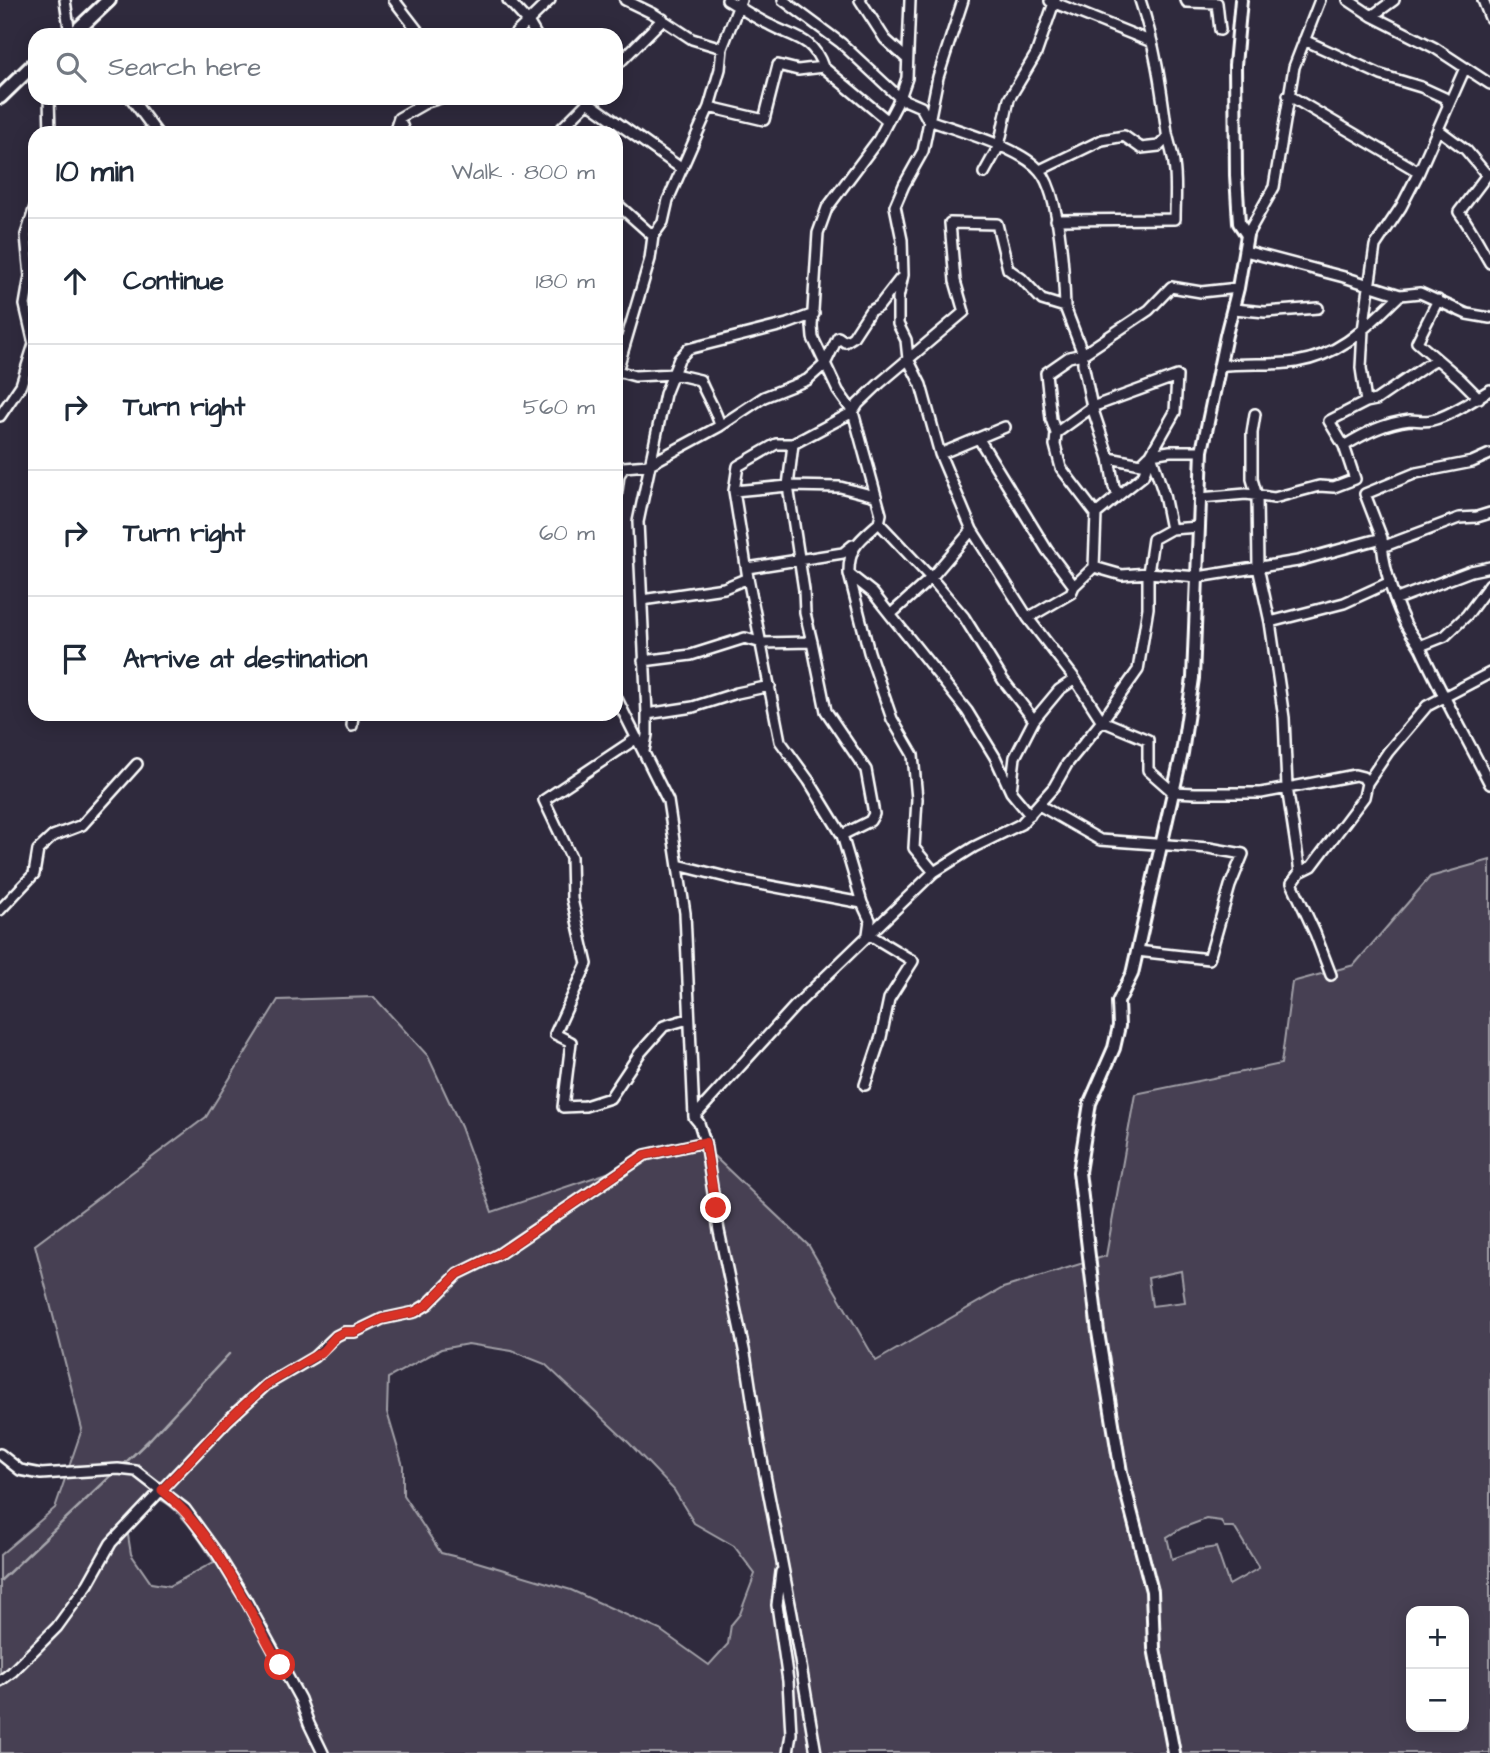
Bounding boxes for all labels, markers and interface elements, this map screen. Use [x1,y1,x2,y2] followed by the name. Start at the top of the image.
[28,28,623,105] search box
[52,48,90,86] icon: search
[108,49,261,85] text: Search here
[56,151,134,193] text: 10 min
[451,156,595,188] text: Walk · 800 m
[56,262,94,300] icon: ahead
[123,263,224,299] text: Continue
[536,265,595,297] text: 180 m
[56,388,94,426] icon: right
[123,389,245,425] text: Turn right
[523,391,595,423] text: 560 m
[56,514,94,552] icon: right
[123,515,245,551] text: Turn right
[539,517,595,549] text: 60 m
[56,640,94,678] icon: arrive
[123,641,368,677] text: Arrive at destination
[700,1192,731,1223] route end
[1406,1606,1469,1732] map controls
[1406,1606,1469,1669] button: +
[264,1649,295,1680] route start
[1406,1669,1469,1732] button: −

